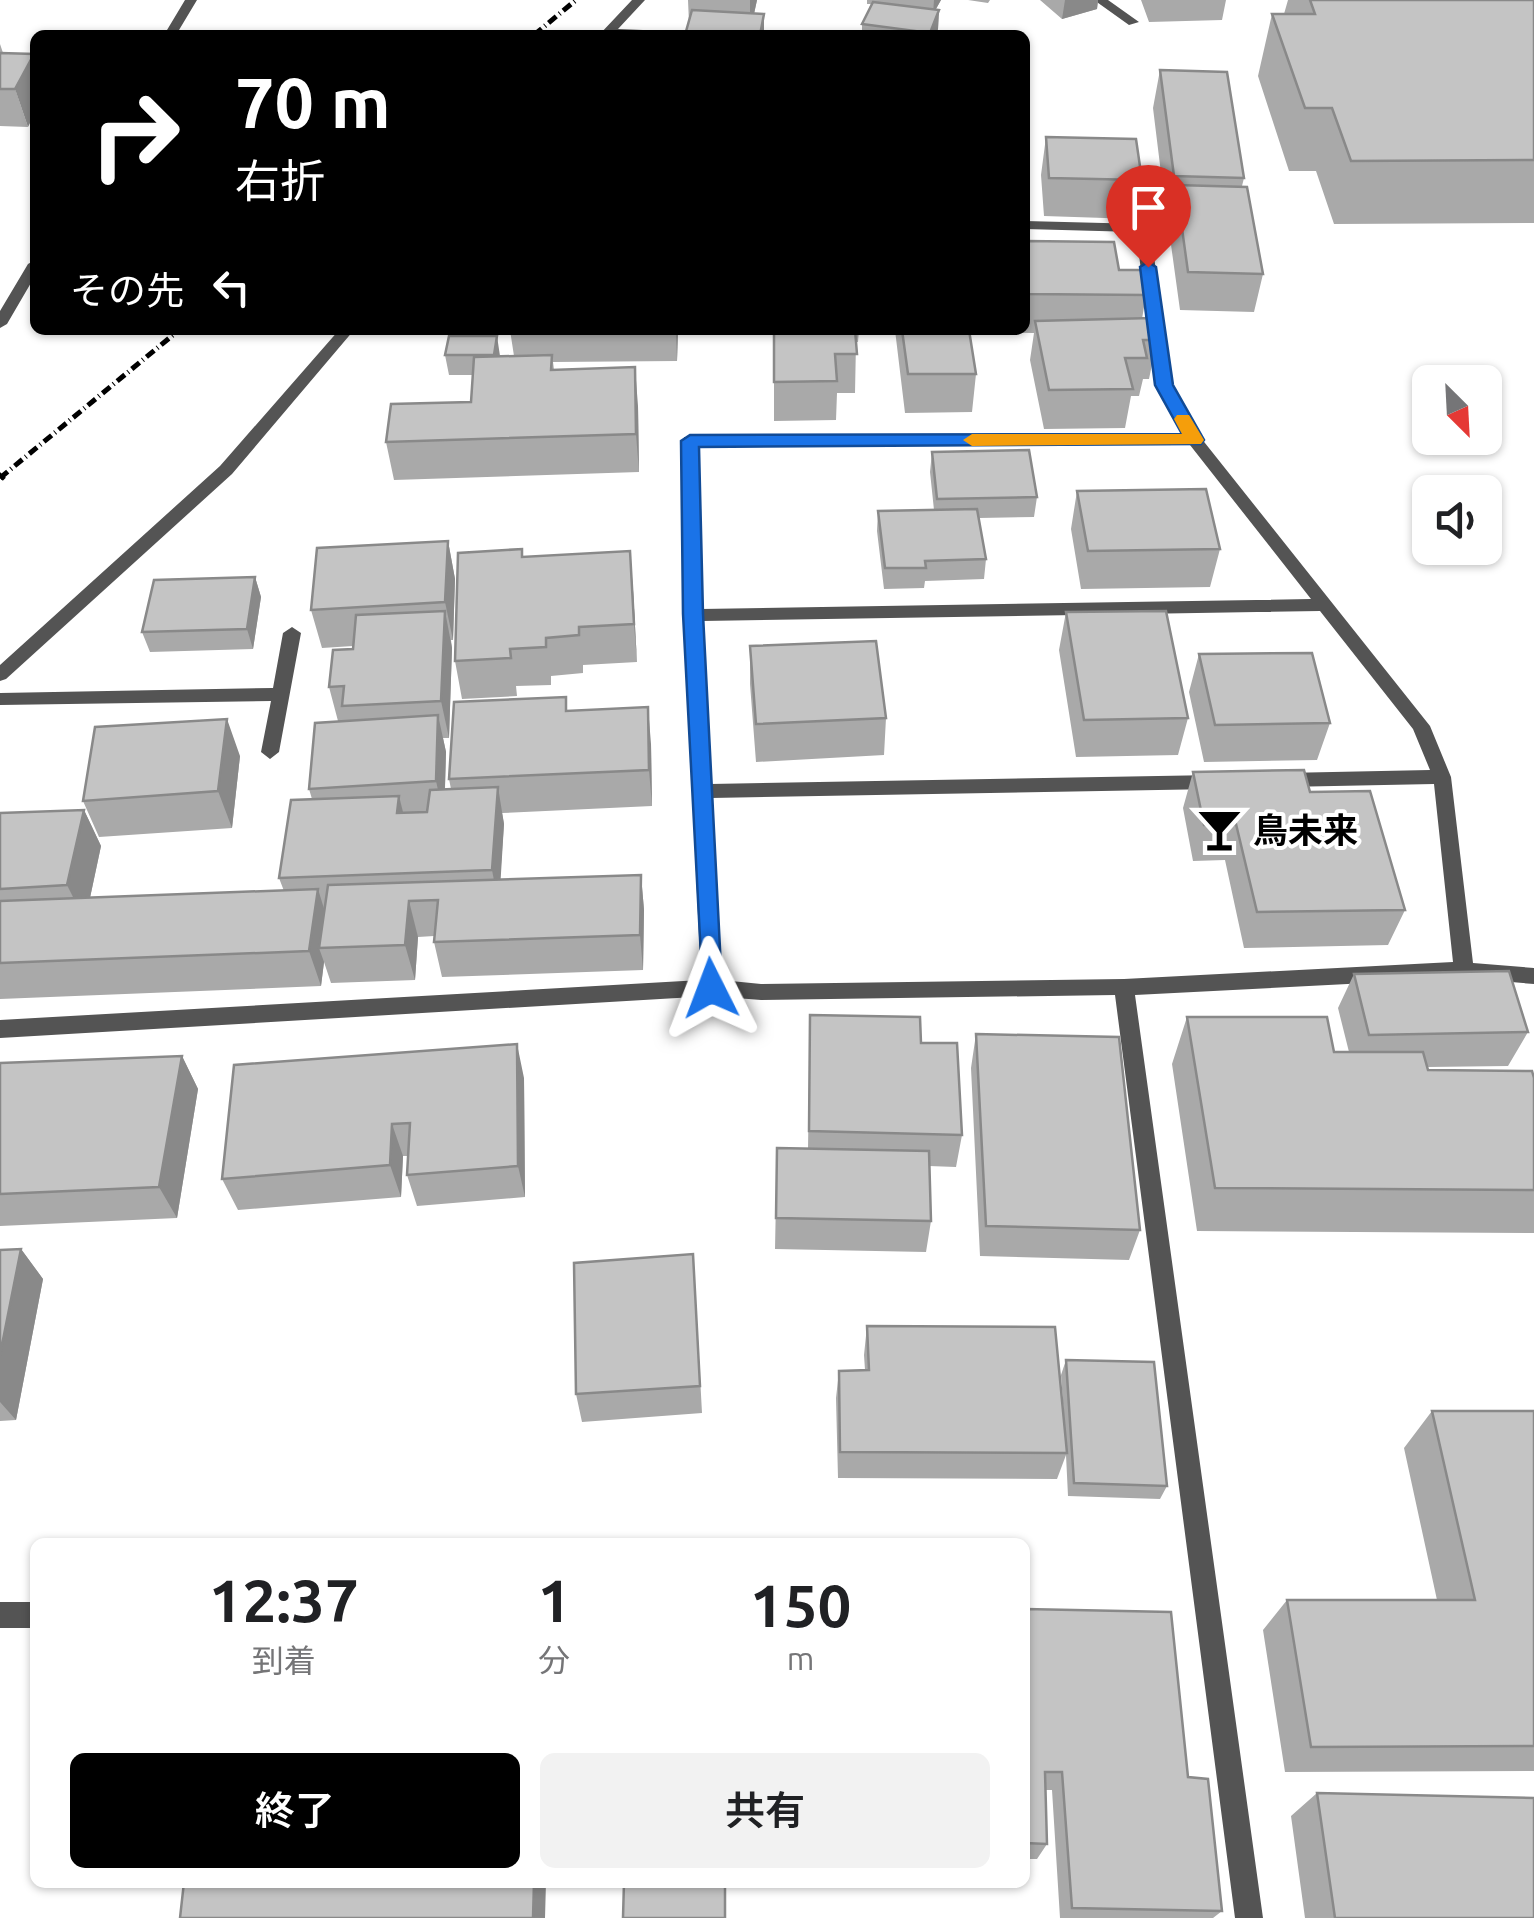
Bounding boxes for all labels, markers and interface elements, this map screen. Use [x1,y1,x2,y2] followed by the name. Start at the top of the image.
[235,63,391,141] text: 70 m
[70,70,200,200] icon: right
[235,155,325,206] text: 右折
[1106,165,1191,268] pin
[1121,180,1176,235] icon: arrive
[204,260,259,315] icon: left
[70,269,184,311] text: その先
[1412,365,1502,455] north arrow
[1412,365,1502,565] map controls
[1412,475,1502,565] button: sound
[1196,806,1244,854] bar icon: 鳥未来
[1253,810,1358,850] place label: 鳥未来
[659,936,763,1040] position arrow
[209,1566,359,1633] text: 12:37
[537,1566,571,1633] text: 1
[750,1571,851,1638] text: 150
[787,1640,814,1676] text: m
[252,1642,316,1678] text: 到着
[538,1642,570,1678] text: 分
[70,1753,520,1868] button: 終了
[540,1753,990,1868] button: 共有

